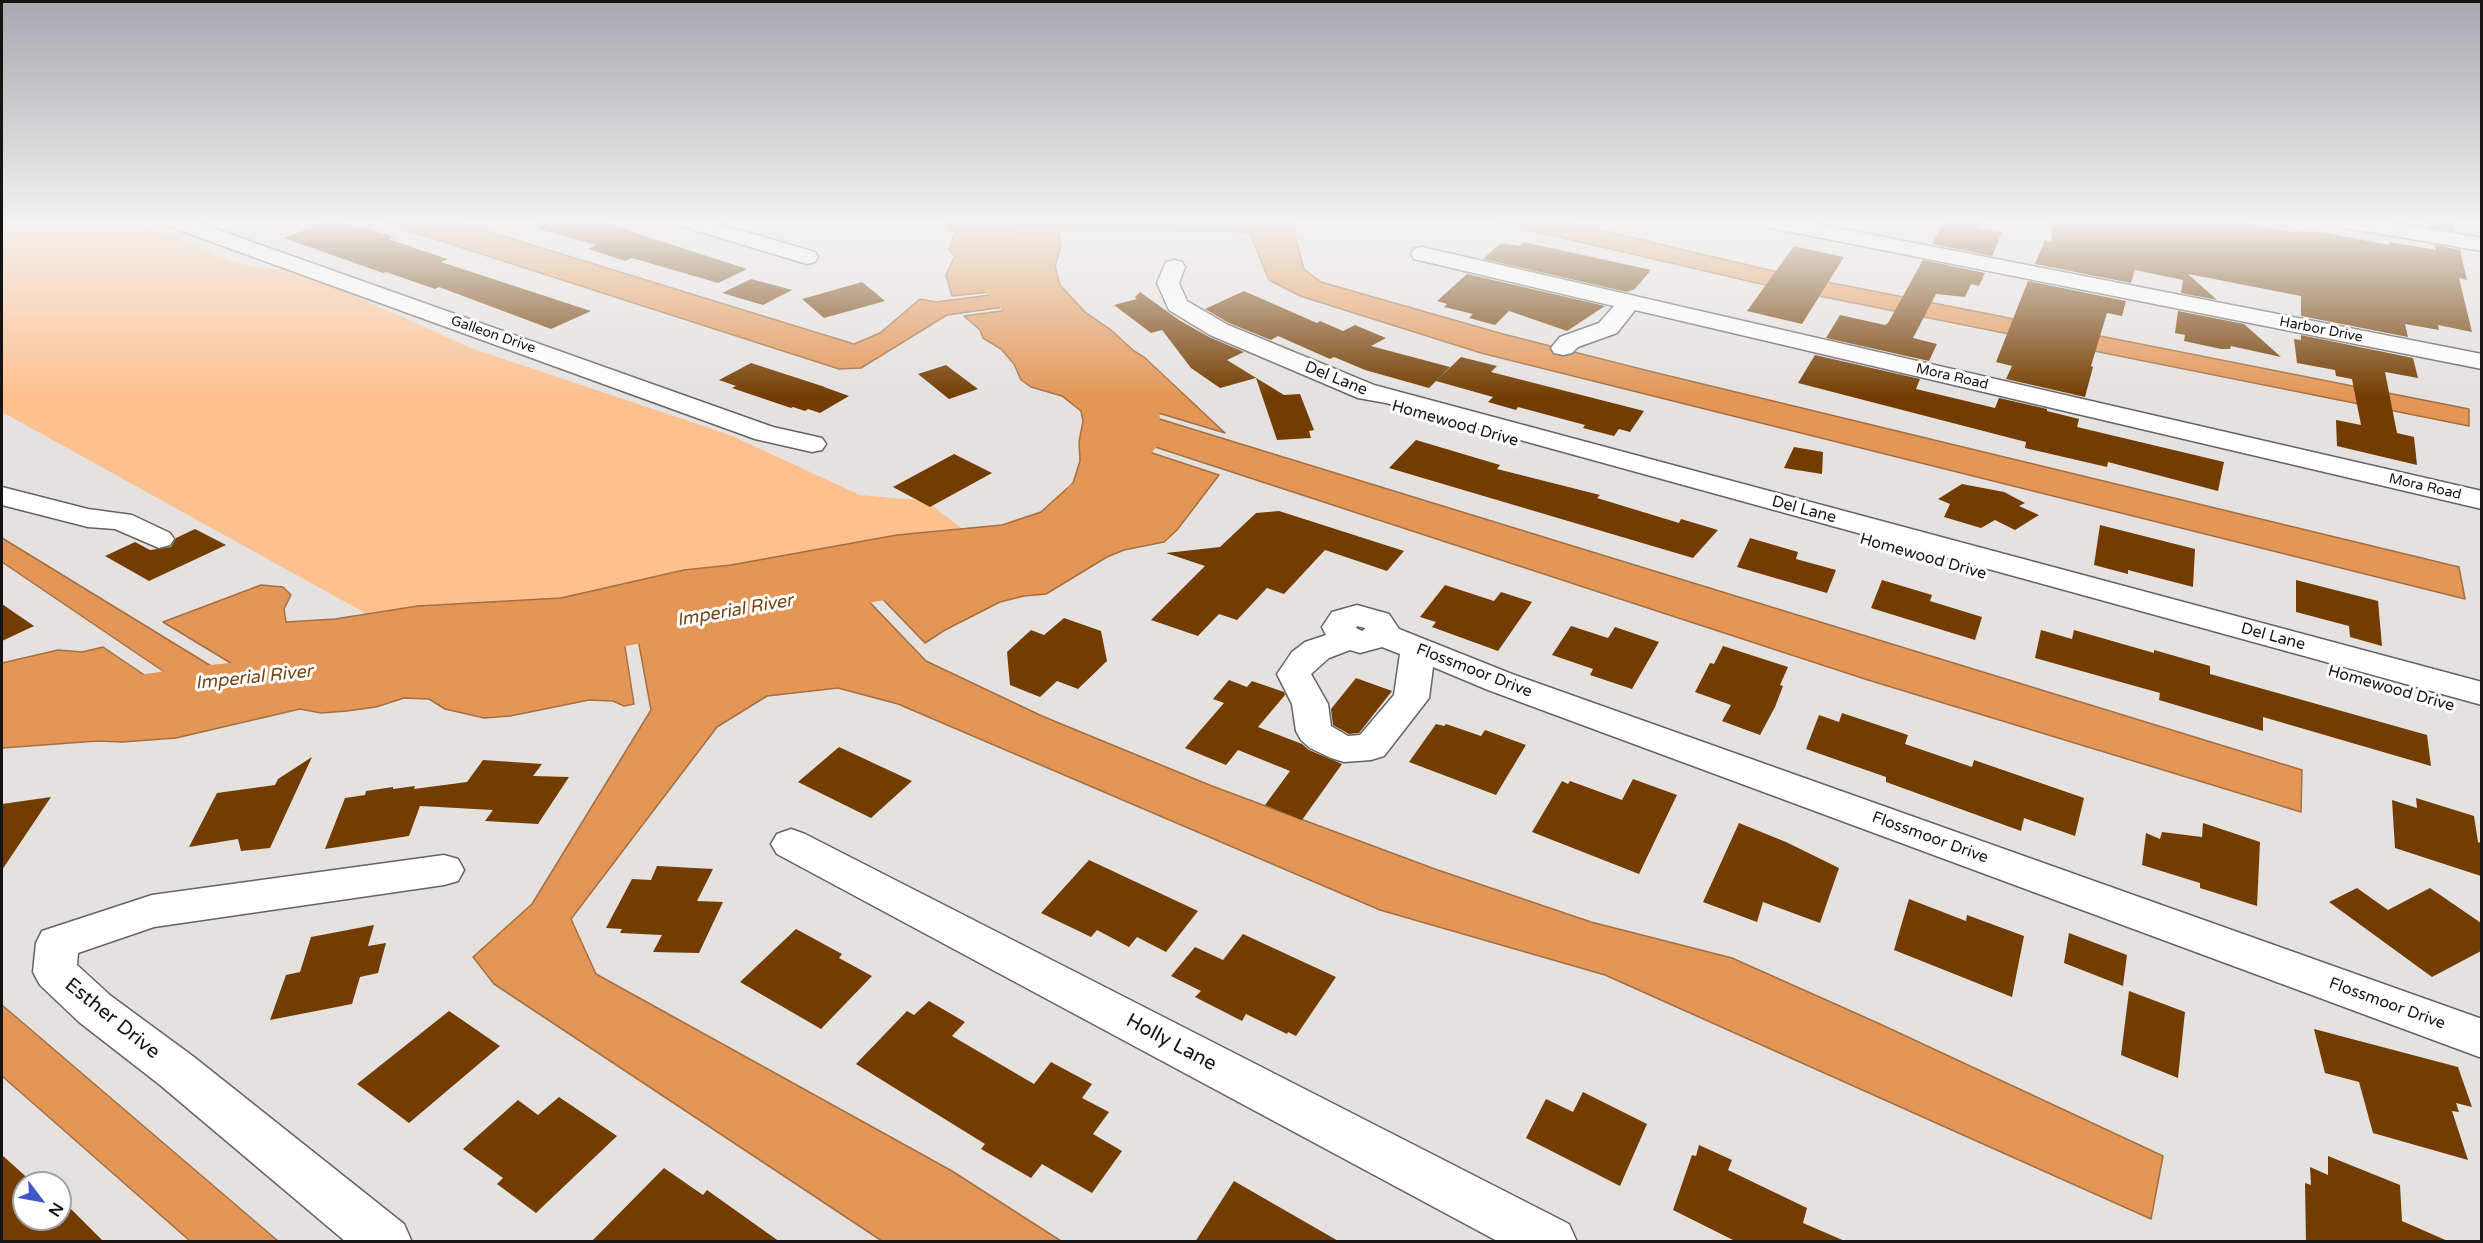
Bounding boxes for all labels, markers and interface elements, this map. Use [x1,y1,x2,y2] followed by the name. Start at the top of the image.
[448,313,538,357] street label: Galleon Drive
[2278,314,2364,346] street label: Harbor Drive
[1302,358,1370,400] street label: Del Lane
[1914,361,1990,393] street label: Mora Road
[1389,397,1521,451] street label: Homewood Drive
[2387,471,2463,503] street label: Mora Road
[1770,492,1838,528] street label: Del Lane
[1857,530,1989,584] street label: Homewood Drive
[675,590,795,632] water label: Imperial River
[2239,619,2307,655] street label: Del Lane
[1413,640,1535,702] street label: Flossmoor Drive
[194,661,314,695] water label: Imperial River
[2325,662,2457,716] street label: Homewood Drive
[1869,808,1991,868] street label: Flossmoor Drive
[60,973,164,1065] street label: Esther Drive
[2326,974,2448,1034] street label: Flossmoor Drive
[1122,1009,1220,1077] street label: Holly Lane
[12,1171,72,1231] north arrow
[44,1199,67,1220] text: N

